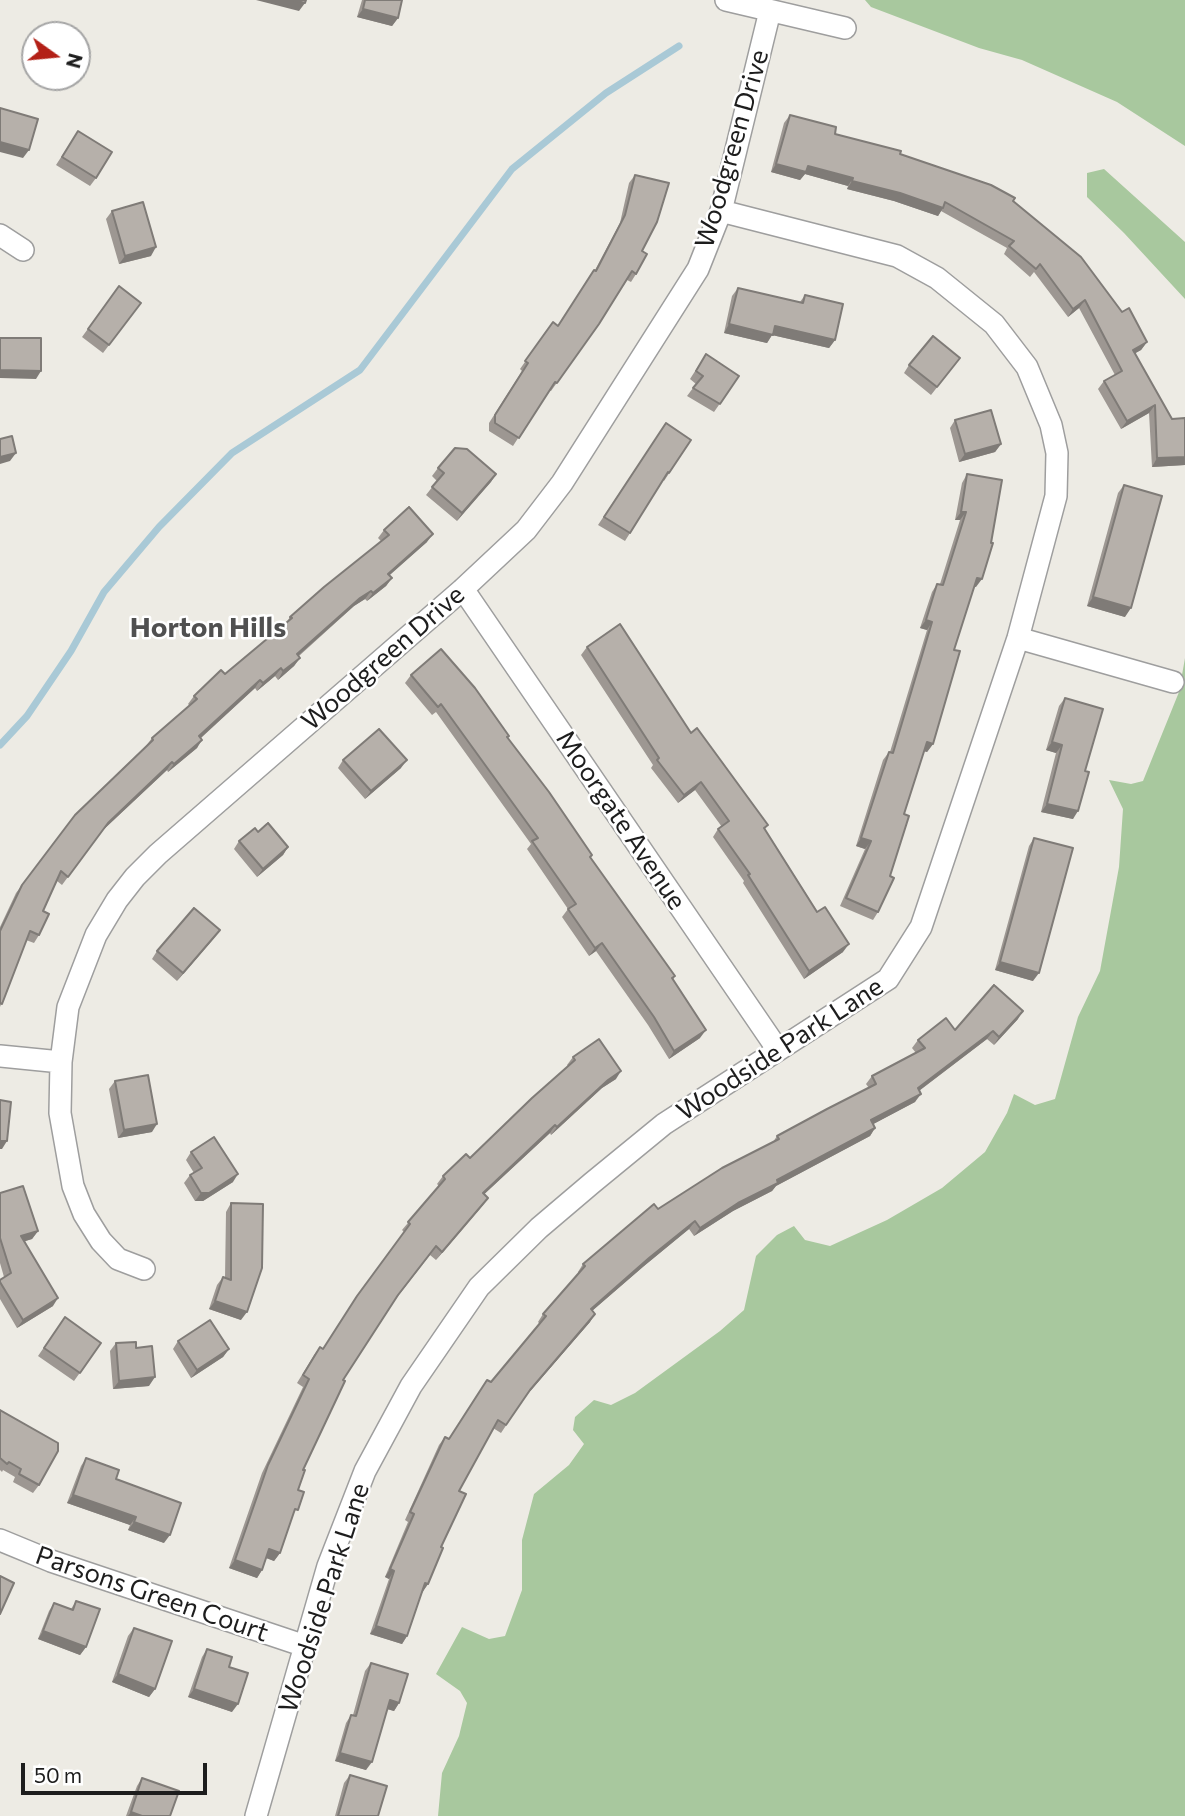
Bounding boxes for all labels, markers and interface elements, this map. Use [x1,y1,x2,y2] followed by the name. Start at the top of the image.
[21,21,91,91] north arrow
[689,46,775,252] street label: Woodgreen Drive
[62,51,88,71] text: N
[295,579,471,737] street label: Woodgreen Drive
[130,611,286,645] district label: Horton Hills
[549,724,693,916] street label: Moorgate Avenue
[671,971,889,1127] street label: Woodside Park Lane
[272,1479,376,1717] street label: Woodside Park Lane
[32,1540,272,1648] street label: Parsons Green Court
[24,1750,210,1794] scale bar
[34,1762,82,1787] text: 50 m

